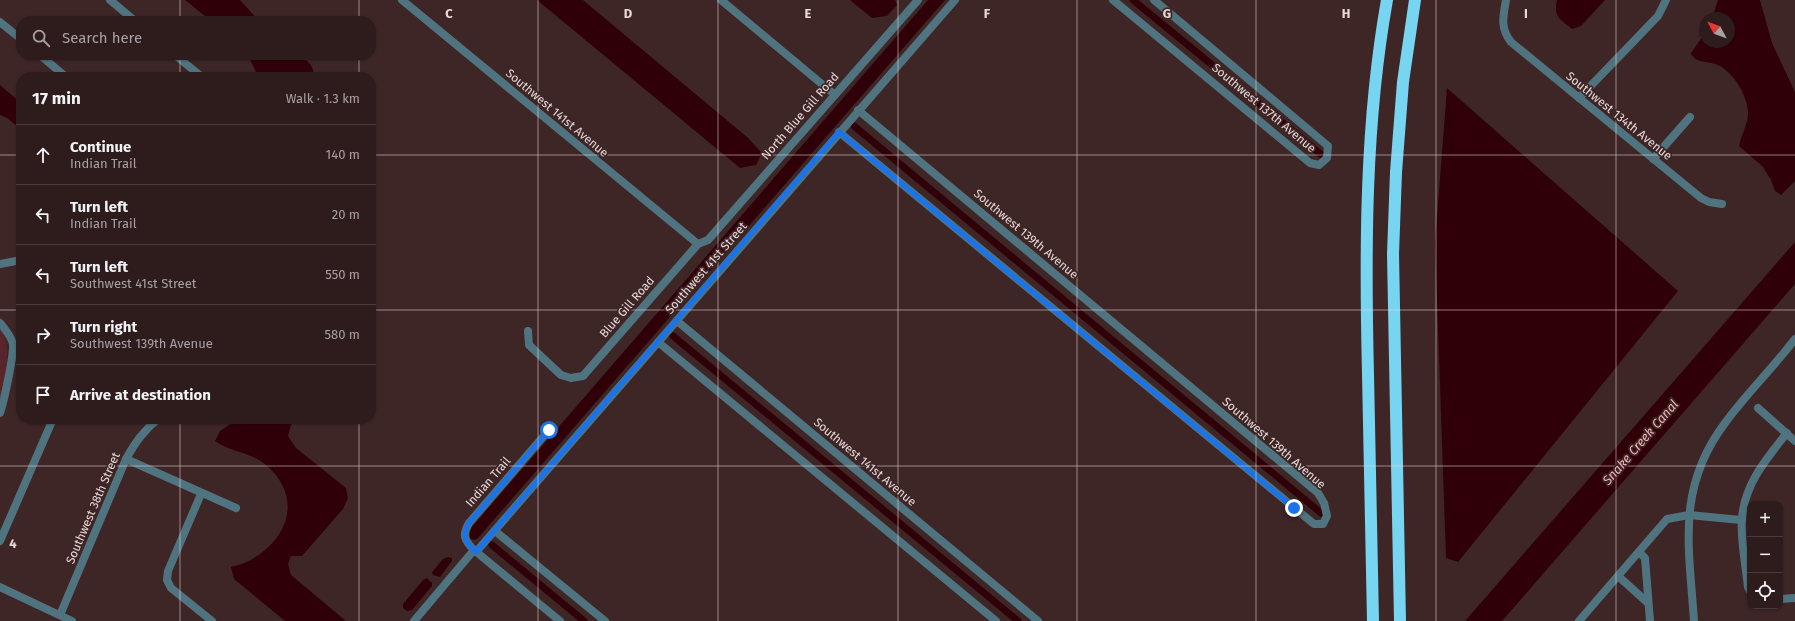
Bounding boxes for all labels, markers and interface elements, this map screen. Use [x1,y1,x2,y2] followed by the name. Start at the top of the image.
[445,6,453,21] text: C
[624,6,633,21] text: D
[805,6,812,21] text: E
[984,6,991,21] text: F
[1163,6,1171,21] text: G
[1342,6,1350,21] text: H
[1524,6,1528,21] text: I
[1699,12,1735,48] north arrow
[16,16,376,60] search box
[30,27,52,49] icon: search
[62,29,142,47] text: Search here
[1209,61,1319,155] street label: Southwest 137th Avenue
[503,66,611,160] street label: Southwest 141st Avenue
[1563,69,1675,163] street label: Southwest 134th Avenue
[758,70,842,162] street label: North Blue Gill Road
[32,88,81,109] text: 17 min
[286,91,360,106] text: Walk · 1.3 km
[70,138,131,156] text: Continue
[32,144,54,166] icon: ahead
[326,147,360,162] text: 140 m
[70,156,136,171] text: Indian Trail
[971,186,1081,282] street label: Southwest 139th Avenue
[70,198,128,216] text: Turn left
[32,204,54,226] icon: left
[332,207,360,222] text: 20 m
[70,216,136,231] text: Indian Trail
[662,219,750,317] street label: Southwest 41st Street
[70,258,128,276] text: Turn left
[32,264,54,286] icon: left
[325,267,360,282] text: 550 m
[597,274,657,340] street label: Blue Gill Road
[70,276,196,291] text: Southwest 41st Street
[70,318,137,336] text: Turn right
[32,324,54,346] icon: right
[324,327,360,342] text: 580 m
[70,336,213,351] text: Southwest 139th Avenue
[32,384,54,406] icon: arrive
[70,386,211,404] text: Arrive at destination
[1220,394,1328,492] street label: Southwest 139th Avenue
[1599,397,1681,489] water label: Snake Creek Canal
[811,415,919,509] street label: Southwest 141st Avenue
[540,421,558,439] route start
[63,449,123,566] street label: Southwest 38th Street
[463,454,514,510] street label: Indian Trail
[1285,499,1303,517] route end
[1747,501,1783,609] map controls
[1747,501,1783,537] button: +
[9,536,17,551] text: 4
[1747,537,1783,573] button: −
[1747,573,1783,609] button: locate

